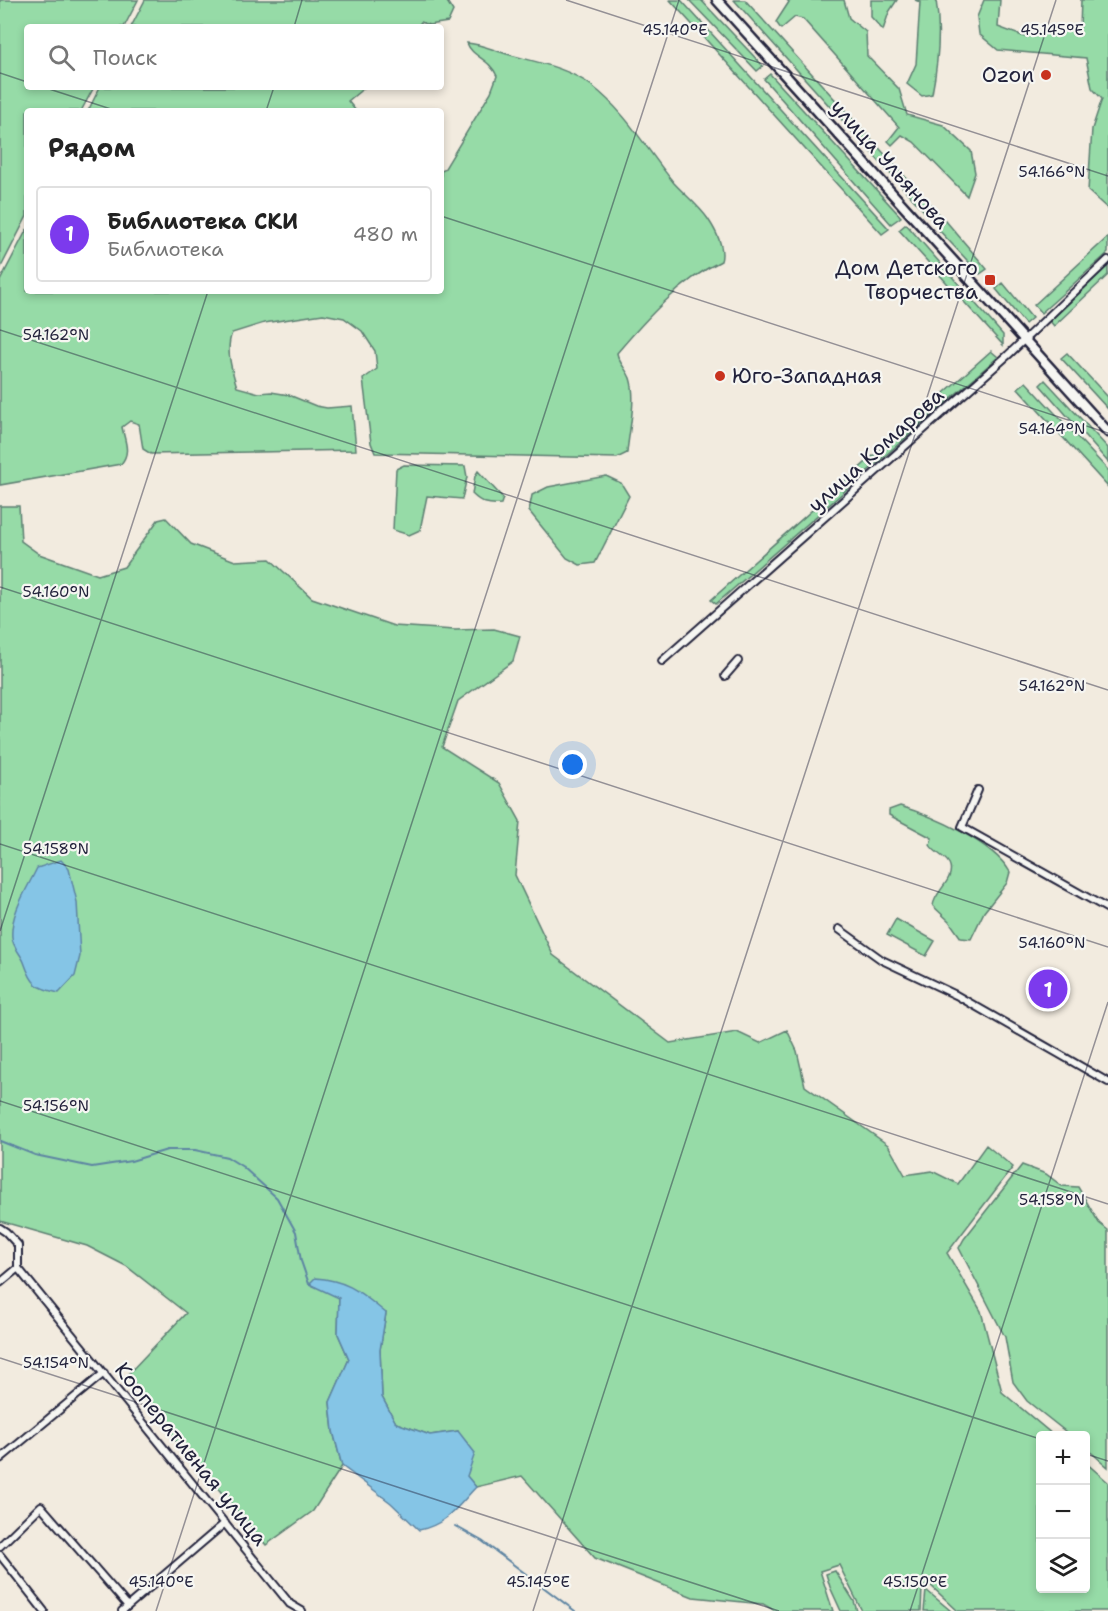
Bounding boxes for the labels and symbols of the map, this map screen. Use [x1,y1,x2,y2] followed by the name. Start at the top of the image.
[642,20,708,40] text: 45.140°E
[1020,20,1084,40] text: 45.145°E
[982,61,1034,89] place label: Ozon
[1039,68,1053,82] marker: Ozon
[824,93,956,235] street label: улица Ульянова
[1019,162,1085,182] text: 54.166°N
[835,254,978,306] place label: Дом Детского Творчества
[983,273,997,287] marker: Дом Детского Творчества
[23,325,89,345] text: 54.162°N
[732,362,882,390] place label: Юго-Западная
[713,369,727,383] marker: Юго-Западная
[802,381,950,519] street label: улица Комарова
[1019,419,1085,439] text: 54.164°N
[23,582,89,602] text: 54.160°N
[1019,676,1085,696] text: 54.162°N
[558,750,587,779] your location
[23,839,89,859] text: 54.158°N
[1019,933,1085,953] text: 54.160°N
[1028,966,1068,1012] pin: 1
[23,1096,89,1116] text: 54.156°N
[1019,1190,1085,1210] text: 54.158°N
[23,1353,89,1373] text: 54.154°N
[108,1356,274,1552] street label: Кооперативная улица
[128,1572,194,1592] text: 45.140°E
[506,1572,570,1592] text: 45.145°E
[883,1572,947,1592] text: 45.150°E

